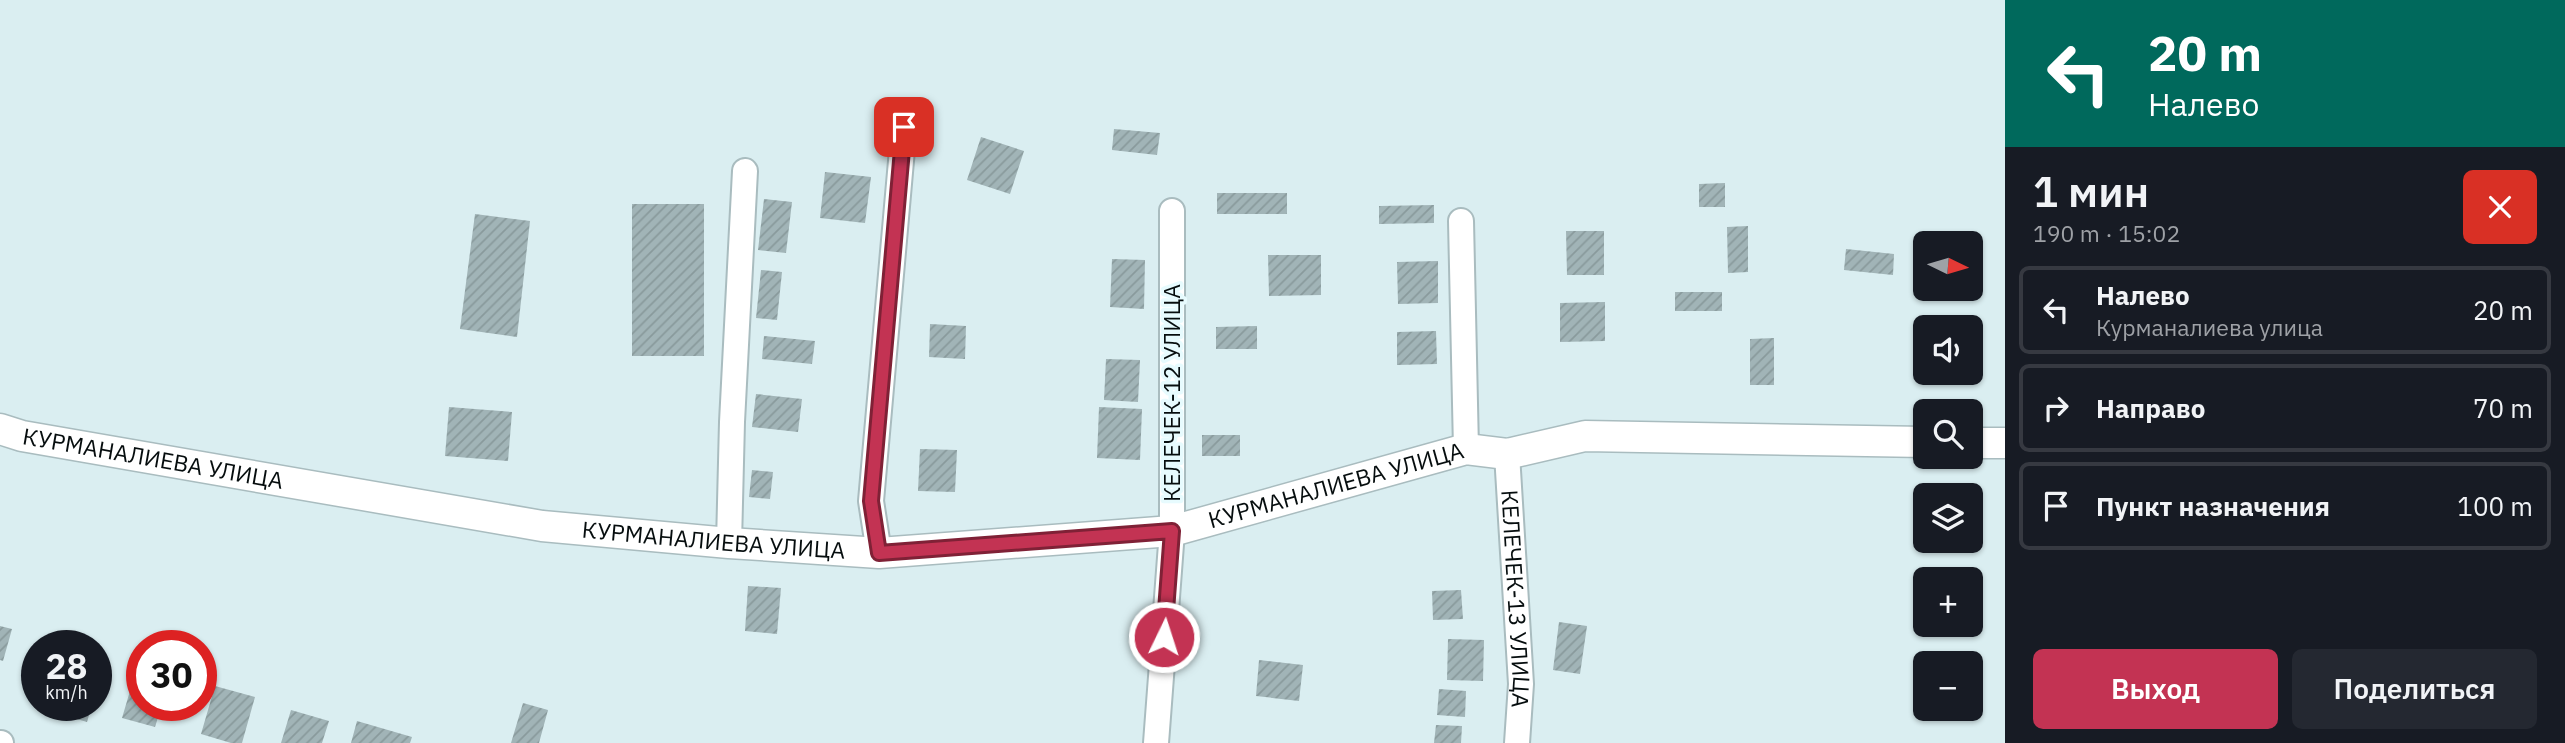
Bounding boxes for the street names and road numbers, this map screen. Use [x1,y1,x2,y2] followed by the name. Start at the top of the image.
[1156,284,1186,502] street label: КЕЛЕЧЕК-12 УЛИЦА
[21,420,286,495] street label: КУРМАНАЛИЕВА УЛИЦА
[1205,434,1467,534] street label: КУРМАНАЛИЕВА УЛИЦА
[1495,489,1537,709] street label: КЕЛЕЧЕК-13 УЛИЦА
[581,514,846,565] street label: КУРМАНАЛИЕВА УЛИЦА

